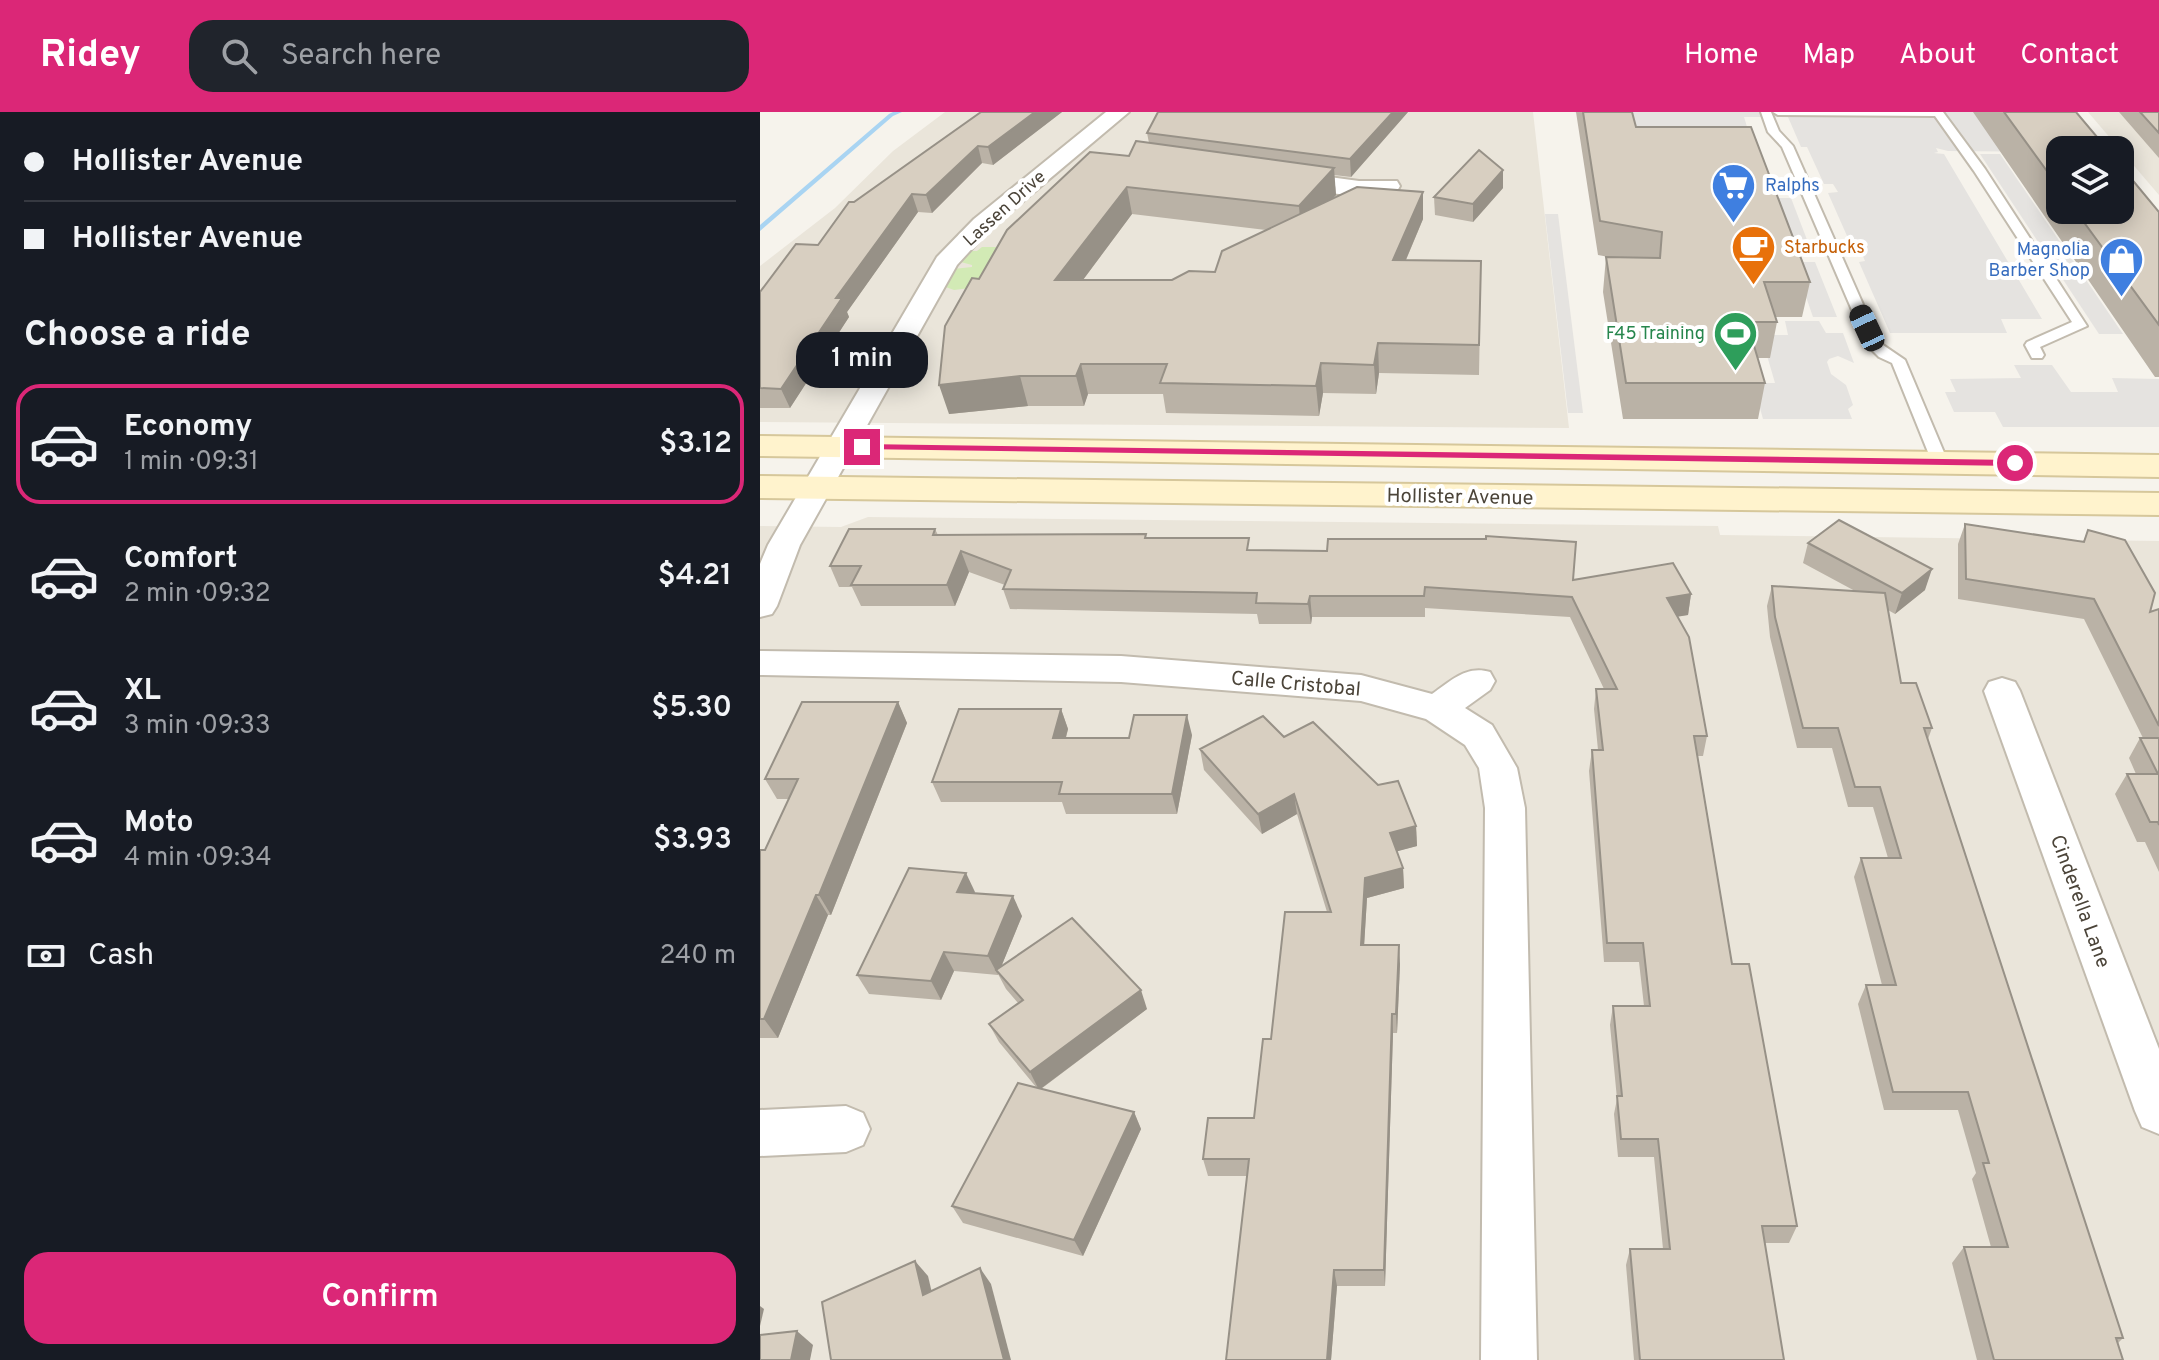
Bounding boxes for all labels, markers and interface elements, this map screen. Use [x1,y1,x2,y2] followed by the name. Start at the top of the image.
[189,20,749,92] search box
[40,32,141,81] text: Ridey
[217,34,261,78] icon: search
[281,38,441,75] text: Search here
[1684,38,1758,74] text: Home
[1802,38,1855,74] text: Map
[1899,38,1976,74] text: About
[2020,38,2119,74] text: Contact
[2046,136,2134,224] map controls
[2046,136,2134,224] button: layers
[72,144,303,181] text: Hollister Avenue
[1710,161,1758,224] supermarket icon: Ralphs
[959,166,1051,252] street label: Lassen Drive
[1765,175,1820,198] place label: Ralphs
[72,221,303,258] text: Hollister Avenue
[1729,223,1777,286] cafe icon: Starbucks
[2097,235,2145,298] shop icon: Magnolia Barber Shop
[1784,237,1865,260] place label: Starbucks
[1989,239,2090,283] place label: Magnolia Barber Shop
[1846,301,1888,355] car
[1712,309,1760,372] sports icon: F45 Training
[24,313,250,359] text: Choose a ride
[1606,323,1705,346] place label: F45 Training
[796,331,928,387] callout: 1 min
[831,343,893,376] text: 1 min
[28,408,100,480] icon: car
[124,409,252,446] text: Economy
[659,426,732,463] text: $3.12
[844,429,880,465] route end
[1997,445,2033,481] route start
[124,446,259,479] text: 1 min · 09:31
[1386,484,1534,512] street label: Hollister Avenue
[28,540,100,612] icon: car
[124,541,237,578] text: Comfort
[658,558,732,595] text: $4.21
[124,578,271,611] text: 2 min · 09:32
[1230,666,1362,704] street label: Calle Cristobal
[28,672,100,744] icon: car
[124,673,161,710] text: XL
[651,690,732,727] text: $5.30
[124,710,271,743] text: 3 min · 09:33
[28,804,100,876] icon: car
[124,805,194,842] text: Moto
[653,822,732,859] text: $3.93
[2043,832,2115,972] street label: Cinderella Lane
[124,842,272,875] text: 4 min · 09:34
[24,934,68,978] icon: cash
[88,938,154,975] text: Cash
[659,940,736,973] text: 240 m
[24,1252,736,1344] button: Confirm

